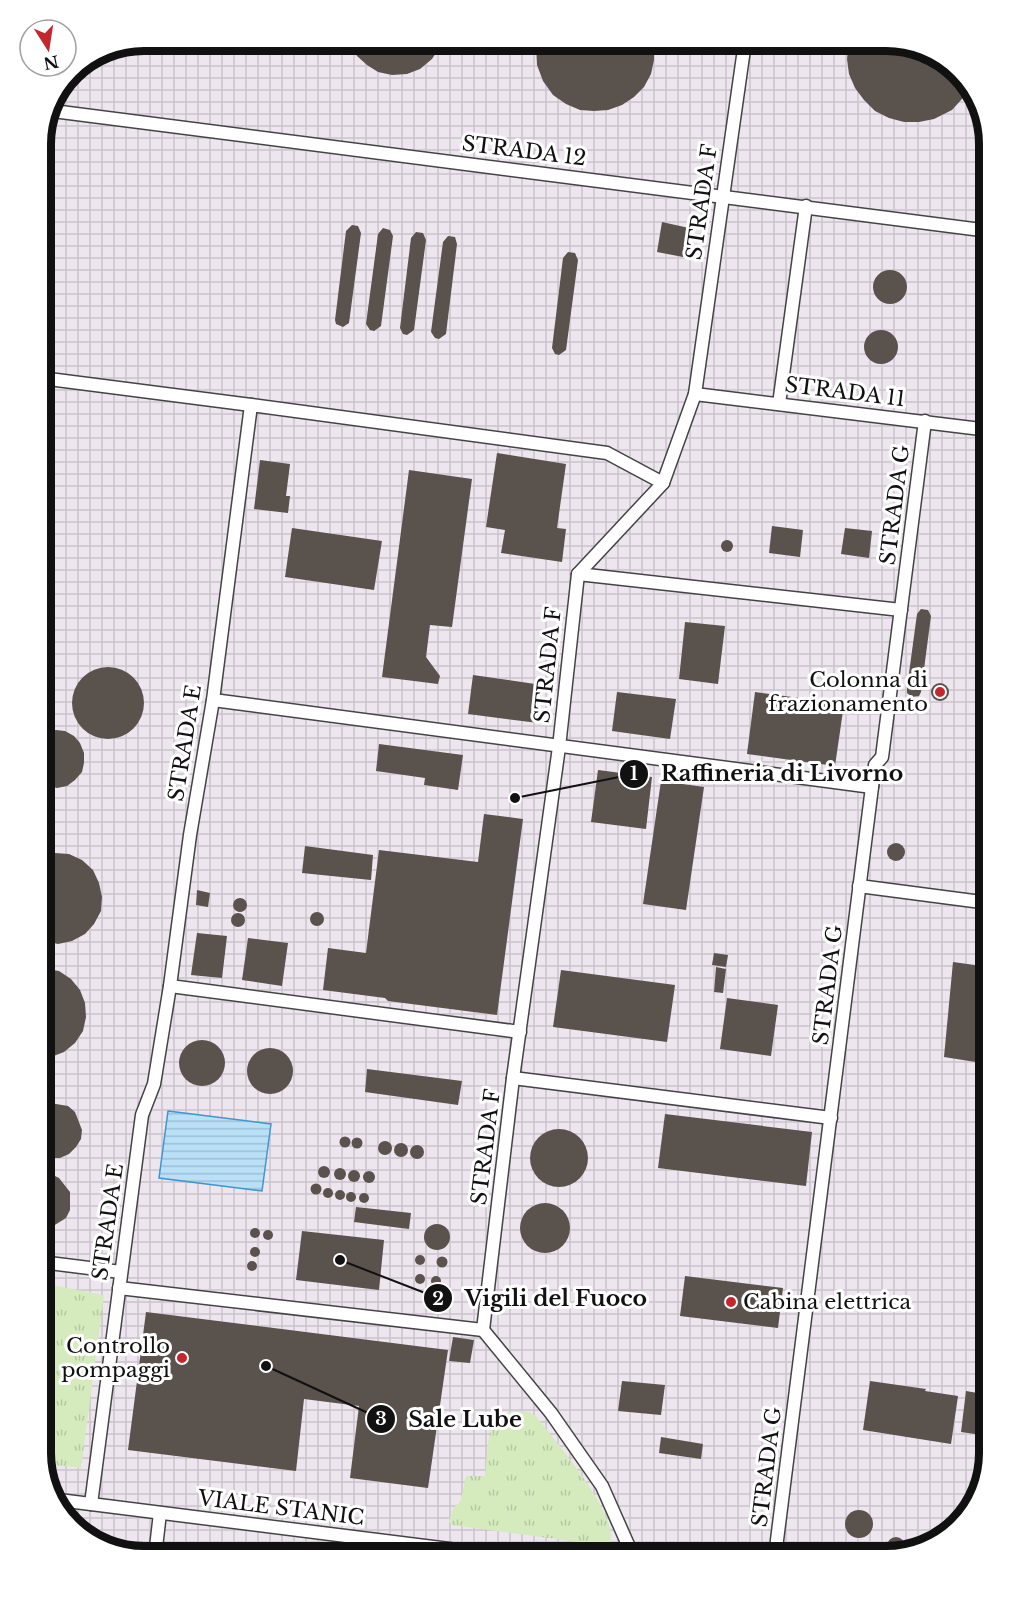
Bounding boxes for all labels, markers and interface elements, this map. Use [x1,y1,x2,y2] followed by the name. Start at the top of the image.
[18,18,78,78] north arrow
[42,51,61,74] text: N
[461,130,587,172] street label: STRADA 12
[681,143,723,261] street label: STRADA F
[783,372,907,412] street label: STRADA 11
[875,444,915,566] street label: STRADA G
[529,606,567,724] street label: STRADA F
[768,667,928,717] place label: Colonna di frazionamento
[163,683,207,803] street label: STRADA E
[933,685,947,699] marker: Colonna di frazionamento
[619,754,915,794] callout: Raffineria di Livorno
[661,760,903,787] text: Raffineria di Livorno
[630,763,638,785] text: 1
[808,924,848,1046] street label: STRADA G
[466,1088,506,1206] street label: STRADA F
[87,1162,129,1282] street label: STRADA E
[423,1278,659,1318] callout: Vigili del Fuoco
[464,1285,647,1312] text: Vigili del Fuoco
[432,1288,444,1310] text: 2
[743,1289,911,1315] place label: Cabina elettrica
[724,1295,738,1309] marker: Cabina elettrica
[61,1333,170,1383] place label: Controllo pompaggi
[175,1351,189,1365] marker: Controllo pompaggi
[366,1399,533,1439] callout: Sale Lube
[408,1406,522,1433] text: Sale Lube
[747,1406,787,1528] street label: STRADA G
[375,1408,387,1430] text: 3
[195,1485,366,1531] street label: VIALE STANIC

